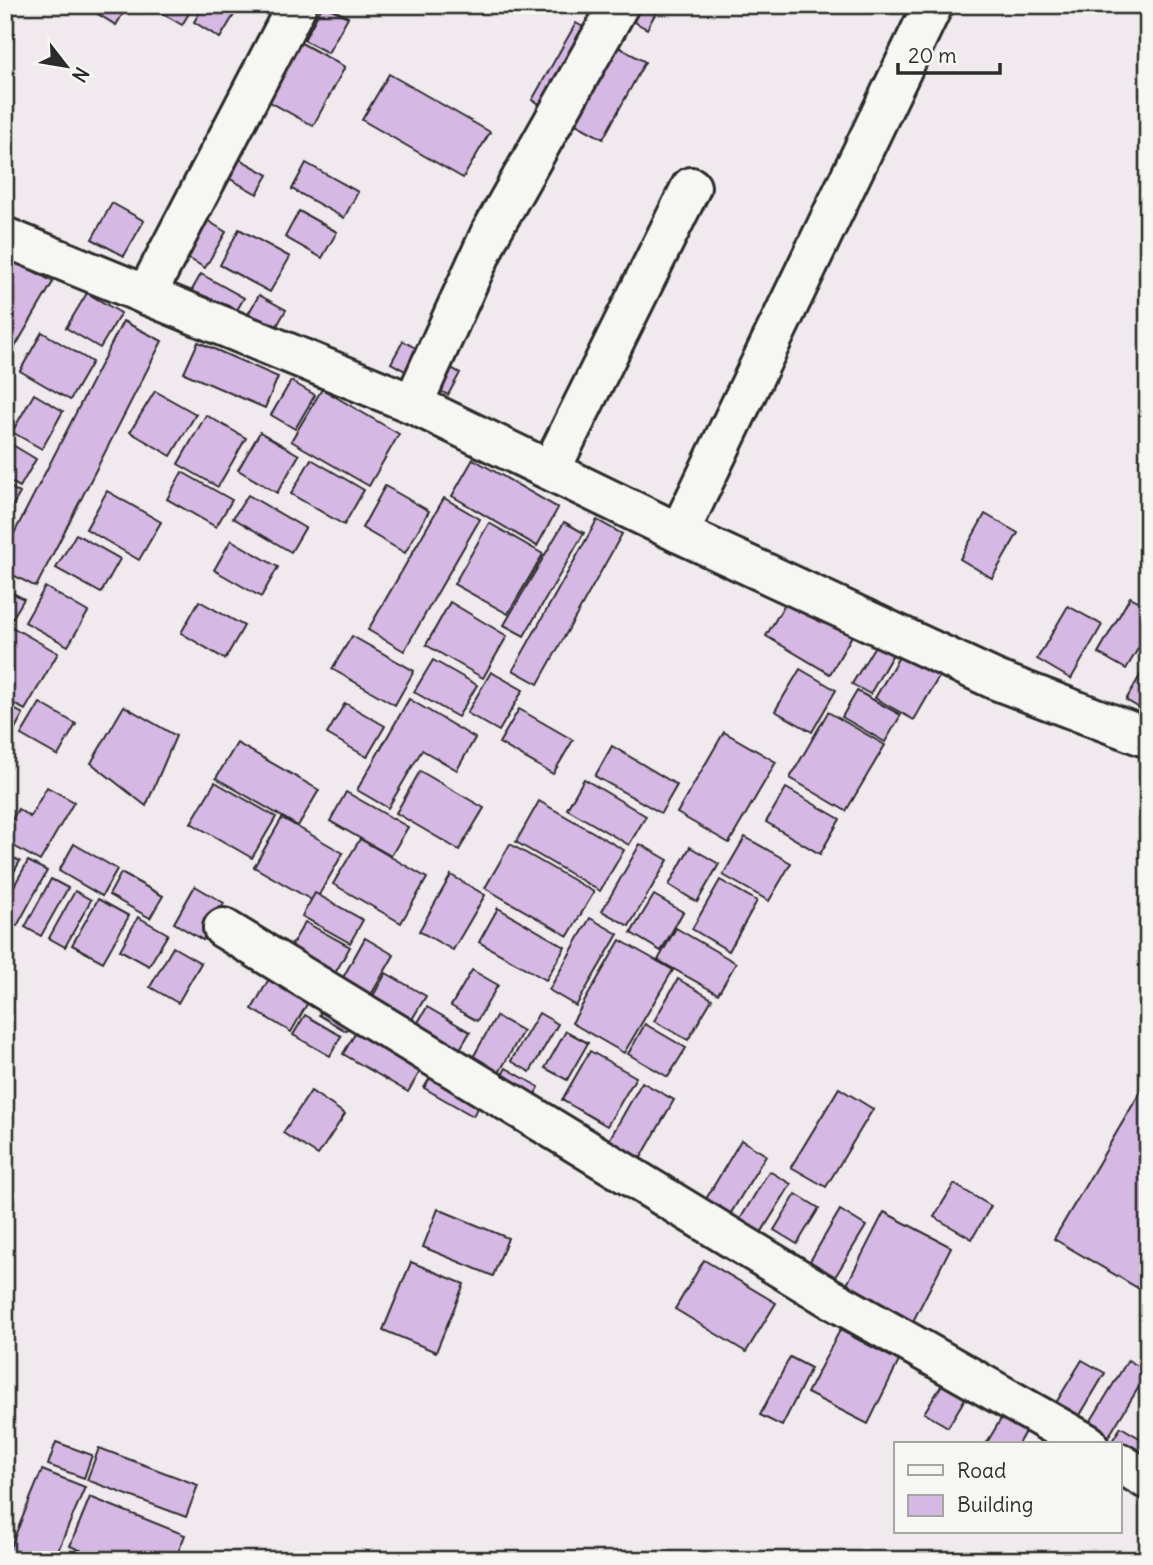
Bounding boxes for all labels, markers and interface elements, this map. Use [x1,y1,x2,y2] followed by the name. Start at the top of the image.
[32,32,102,102] north arrow
[898,32,999,76] scale bar
[908,42,957,69] text: 20 m
[67,63,94,87] text: N
[894,1442,1122,1534] legend
[957,1457,1006,1484] text: Road
[957,1491,1033,1518] text: Building

